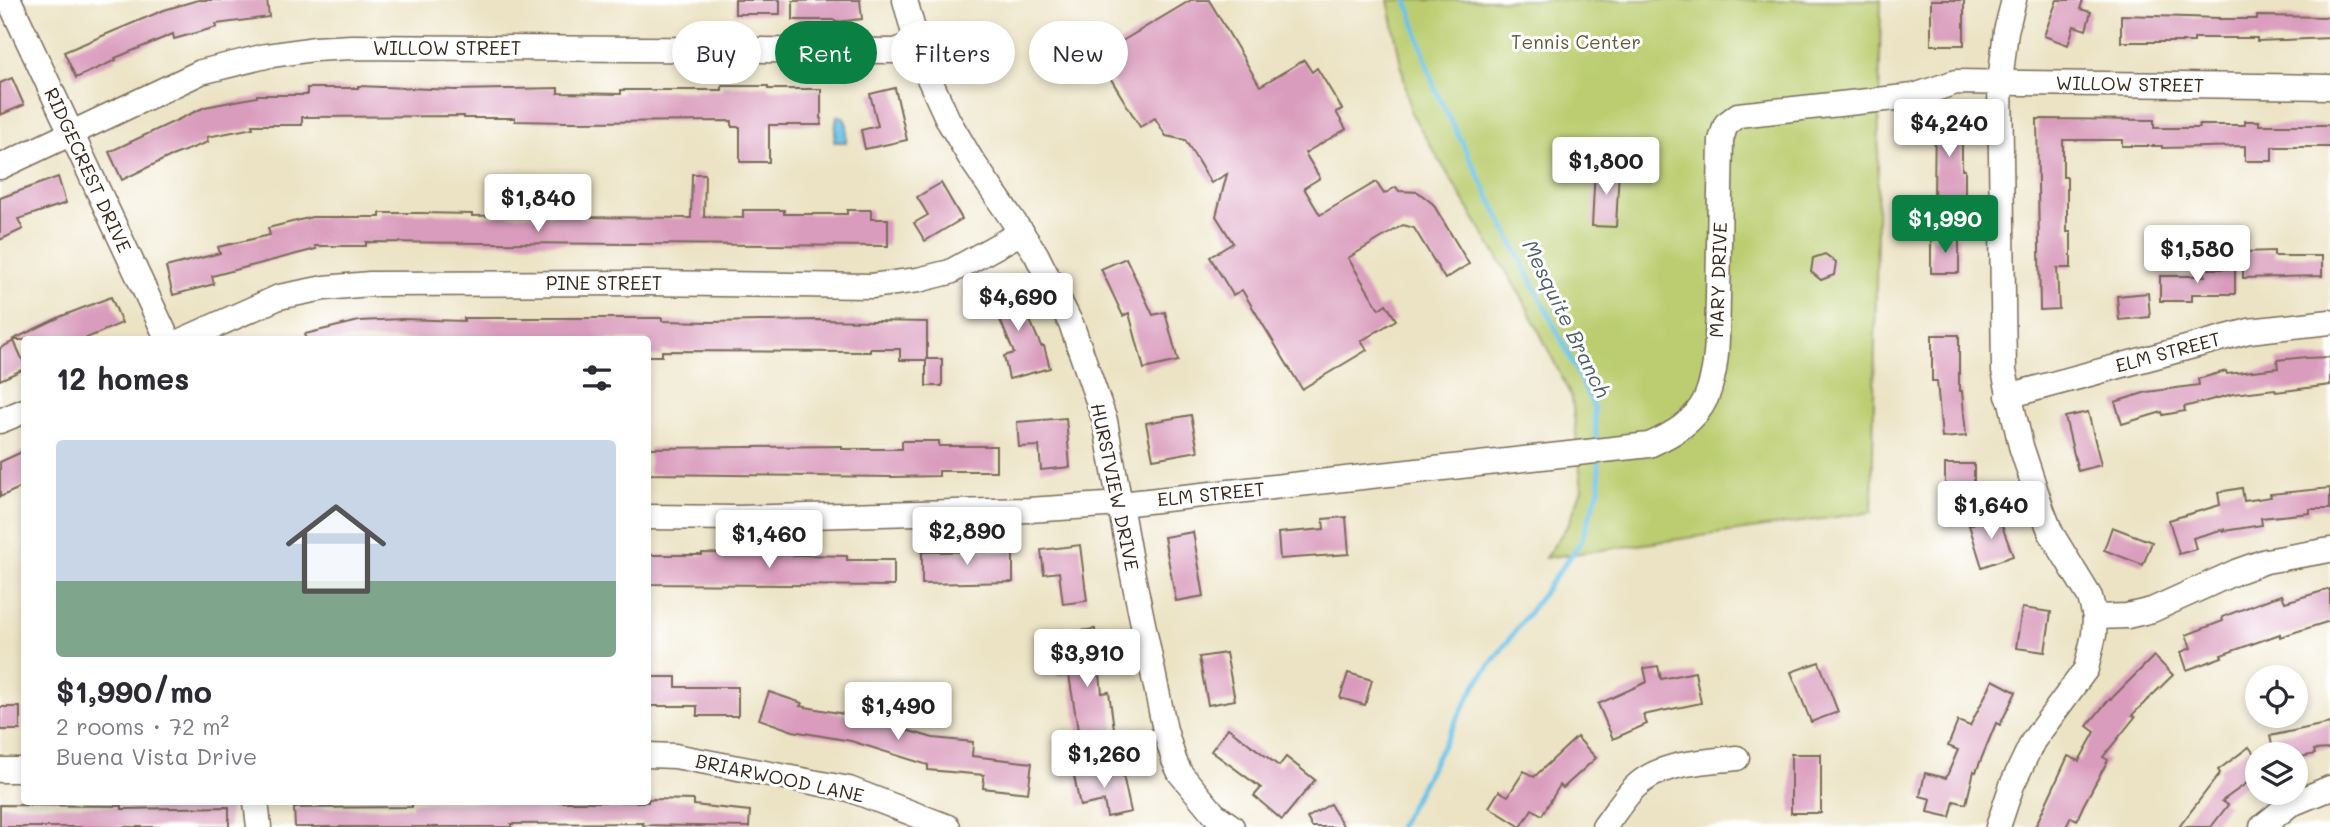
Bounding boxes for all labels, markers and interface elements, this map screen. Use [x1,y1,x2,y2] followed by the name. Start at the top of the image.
[672,21,761,84] chip: Buy
[775,21,877,84] chip: Rent
[891,21,1015,84] chip: Filters
[1029,21,1128,84] chip: New
[1511,29,1641,54] park label: Tennis Center
[373,35,521,60] street label: WILLOW STREET
[2055,70,2205,97] street label: WILLOW STREET
[39,83,138,256] street label: RIDGECREST DRIVE
[1892,100,2006,159] pin: $4,240
[1910,107,1988,137] text: $4,240
[1549,138,1663,197] pin: $1,800
[1568,145,1644,175] text: $1,800
[481,174,595,234] pin: $1,840
[500,182,576,212] text: $1,840
[1888,196,2002,255] pin: $1,990
[1908,203,1982,233] text: $1,990
[1703,222,1732,338] street label: MARY DRIVE
[2140,226,2254,285] pin: $1,580
[2160,233,2234,263] text: $1,580
[1517,235,1617,402] water label: Mesquite Branch
[546,270,662,295] street label: PINE STREET
[961,274,1075,333] pin: $4,690
[979,281,1057,311] text: $4,690
[2113,325,2223,378] street label: ELM STREET
[56,358,189,398] text: 12 homes
[578,359,616,397] icon: filters
[1086,401,1145,573] street label: HURSTVIEW DRIVE
[1156,475,1266,512] street label: ELM STREET
[1934,482,2048,541] pin: $1,640
[273,486,399,612] icon: home
[1954,489,2028,519] text: $1,640
[910,508,1024,567] pin: $2,890
[712,510,826,570] pin: $1,460
[928,515,1006,545] text: $2,890
[732,518,806,548] text: $1,460
[1030,630,1144,689] pin: $3,910
[1050,637,1124,667] text: $3,910
[2245,665,2308,805] map controls
[2245,665,2308,728] button: locate
[56,671,212,711] text: $1,990/mo
[841,682,955,742] pin: $1,490
[861,690,935,720] text: $1,490
[56,711,229,741] text: 2 rooms · 72 m²
[1047,730,1161,790] pin: $1,260
[1067,738,1141,768] text: $1,260
[56,741,257,771] text: Buena Vista Drive
[2245,742,2308,805] button: layers
[694,747,867,808] street label: BRIARWOOD LANE

